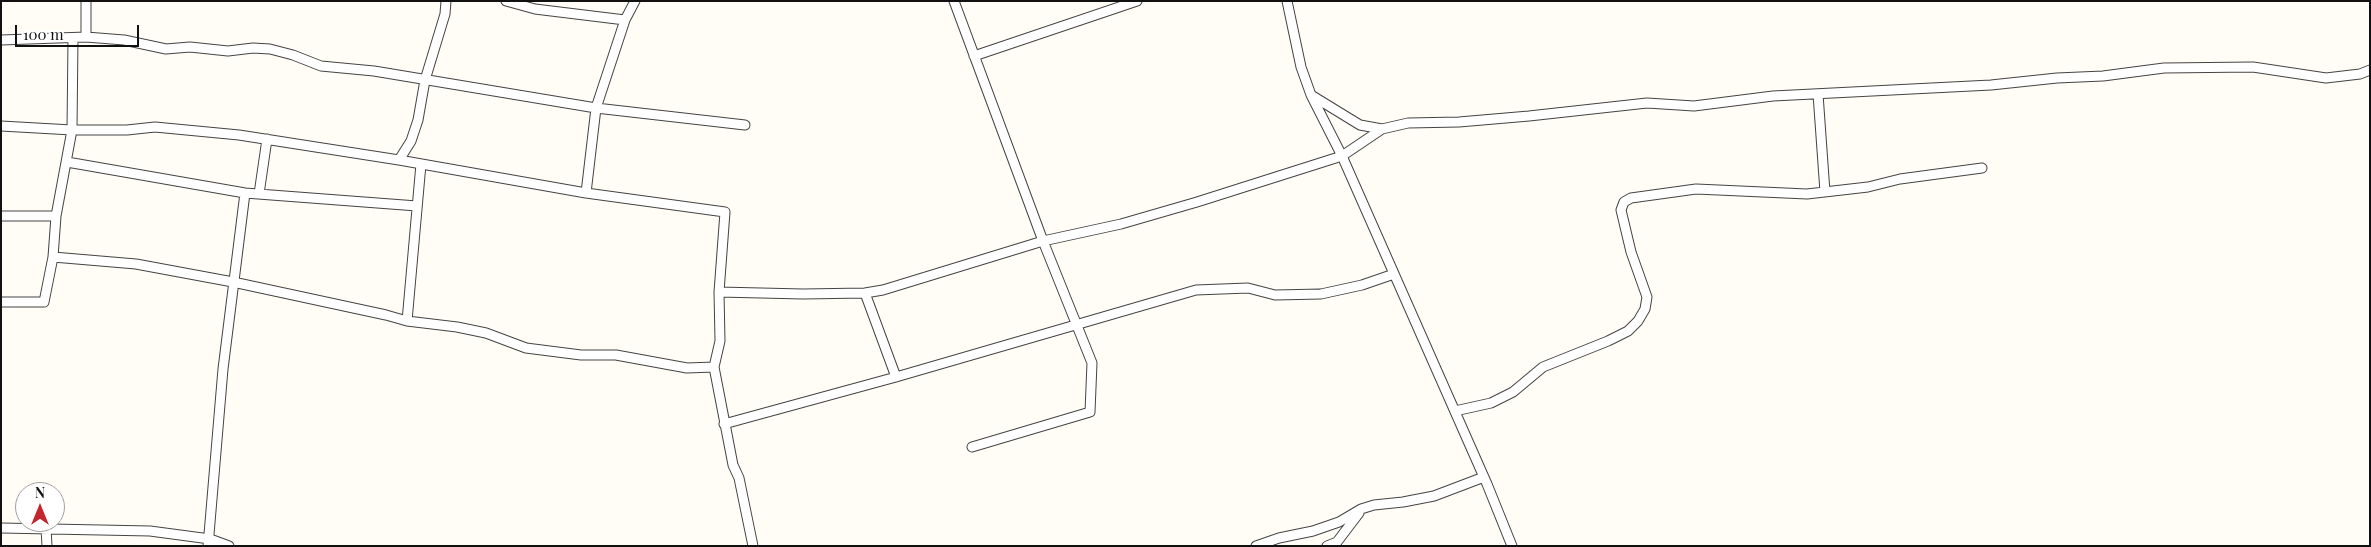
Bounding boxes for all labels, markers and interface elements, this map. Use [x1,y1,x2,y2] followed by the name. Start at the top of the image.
[18,15,141,47] scale bar
[23,24,64,44] text: 100 m
[15,482,65,532] north arrow
[35,483,45,502] text: N

